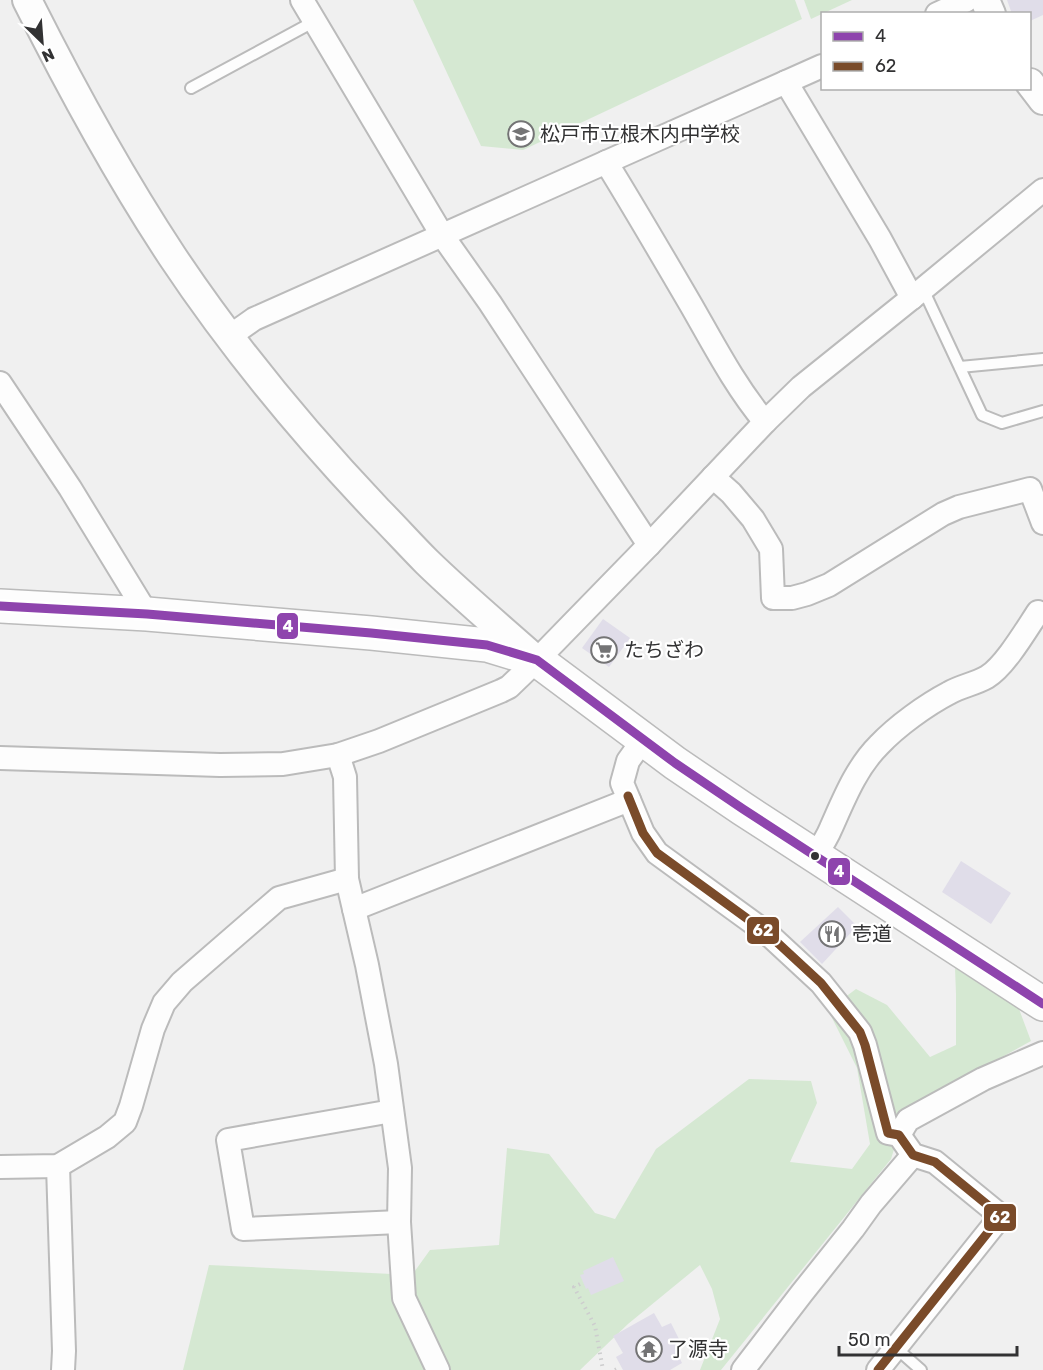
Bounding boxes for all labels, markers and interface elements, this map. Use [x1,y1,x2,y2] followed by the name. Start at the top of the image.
[12,12,72,72] north arrow
[821,12,1031,90] legend
[875,25,886,47] text: 4
[39,44,57,66] text: N
[875,55,896,77] text: 62
[506,119,536,149] school or university icon: 松戸市立根木内中学校
[540,122,740,146] place label: 松戸市立根木内中学校
[276,612,299,640] line badge: 4
[283,617,294,636] text: 4
[589,635,619,665] supermarket icon: たちざわ
[624,638,704,662] place label: たちざわ
[809,850,821,862] unlabelled marker
[827,857,851,886] line badge: 4
[834,862,845,881] text: 4
[746,916,780,945] line badge: 62
[817,919,847,949] restaurant icon: 壱道
[753,921,773,940] text: 62
[852,922,892,946] place label: 壱道
[983,1203,1017,1232] line badge: 62
[990,1208,1010,1227] text: 62
[839,1319,1018,1357] scale bar
[848,1329,891,1351] text: 50 m
[634,1334,664,1364] temple icon: 了源寺
[668,1337,728,1361] place label: 了源寺

